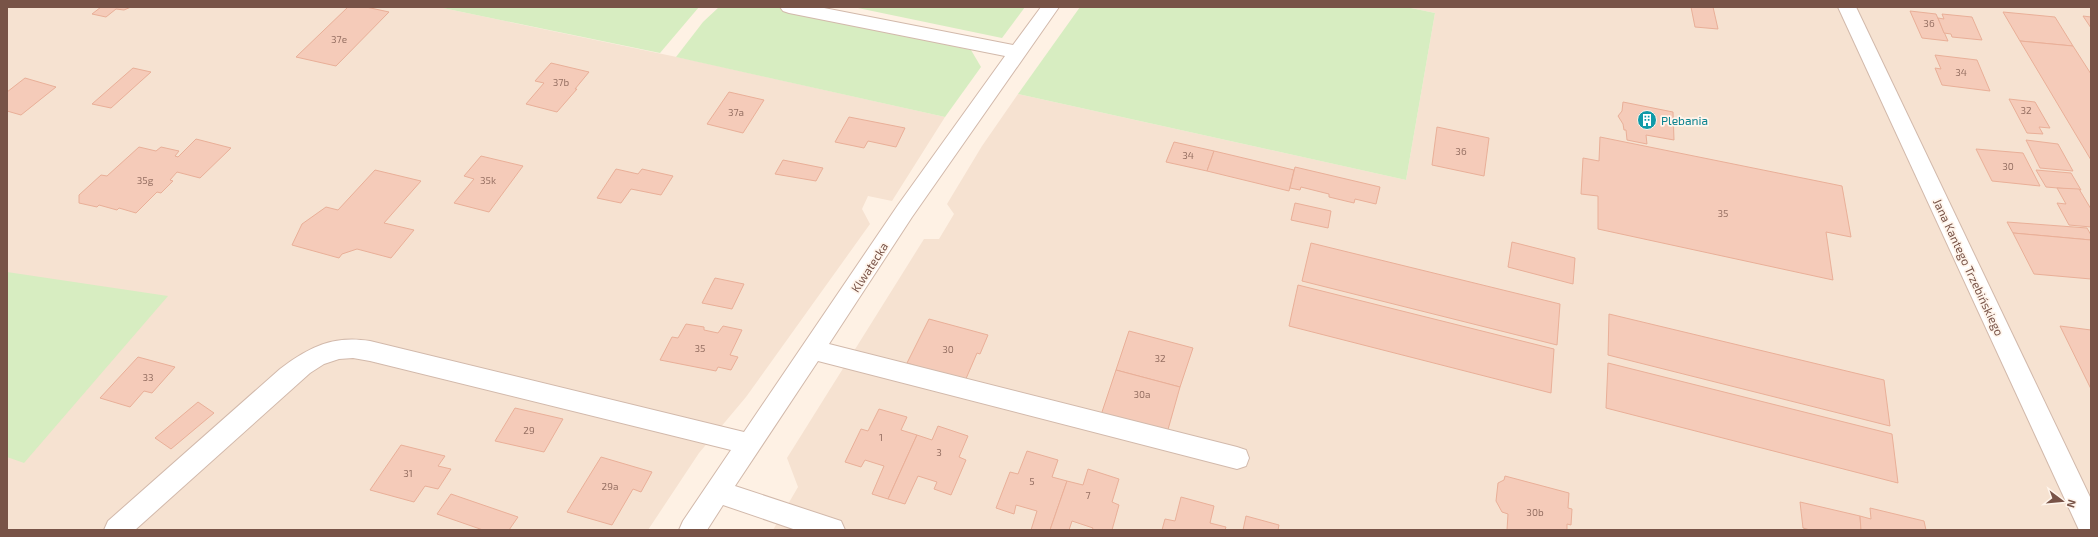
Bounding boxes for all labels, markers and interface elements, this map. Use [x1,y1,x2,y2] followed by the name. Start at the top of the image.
[1923,17,1935,29] house number: 36
[331,33,347,45] house number: 37e
[1955,66,1967,78] house number: 34
[553,76,569,88] house number: 37b
[2020,104,2032,116] house number: 32
[728,106,744,118] house number: 37a
[1636,109,1658,131] building icon: Plebania
[1661,113,1708,127] place label: Plebania
[1455,145,1467,157] house number: 36
[1182,149,1194,161] house number: 34
[2002,160,2014,172] house number: 30
[137,174,154,186] house number: 35g
[480,174,496,186] house number: 35k
[1931,196,2007,338] street label: Jana Kantego Trzebińskiego
[1718,207,1728,219] house number: 35
[848,239,890,295] street label: Klwatecka
[695,342,705,354] house number: 35
[942,343,954,355] house number: 30
[1154,352,1166,364] house number: 32
[142,371,154,383] house number: 33
[1133,388,1151,400] house number: 30a
[523,424,535,436] house number: 29
[879,431,883,443] house number: 1
[936,446,942,458] house number: 3
[403,467,413,479] house number: 31
[1029,475,1035,487] house number: 5
[602,480,618,492] house number: 29a
[2042,481,2082,521] north arrow
[1085,489,1091,501] house number: 7
[2065,498,2079,510] text: N
[1526,506,1544,518] house number: 30b

